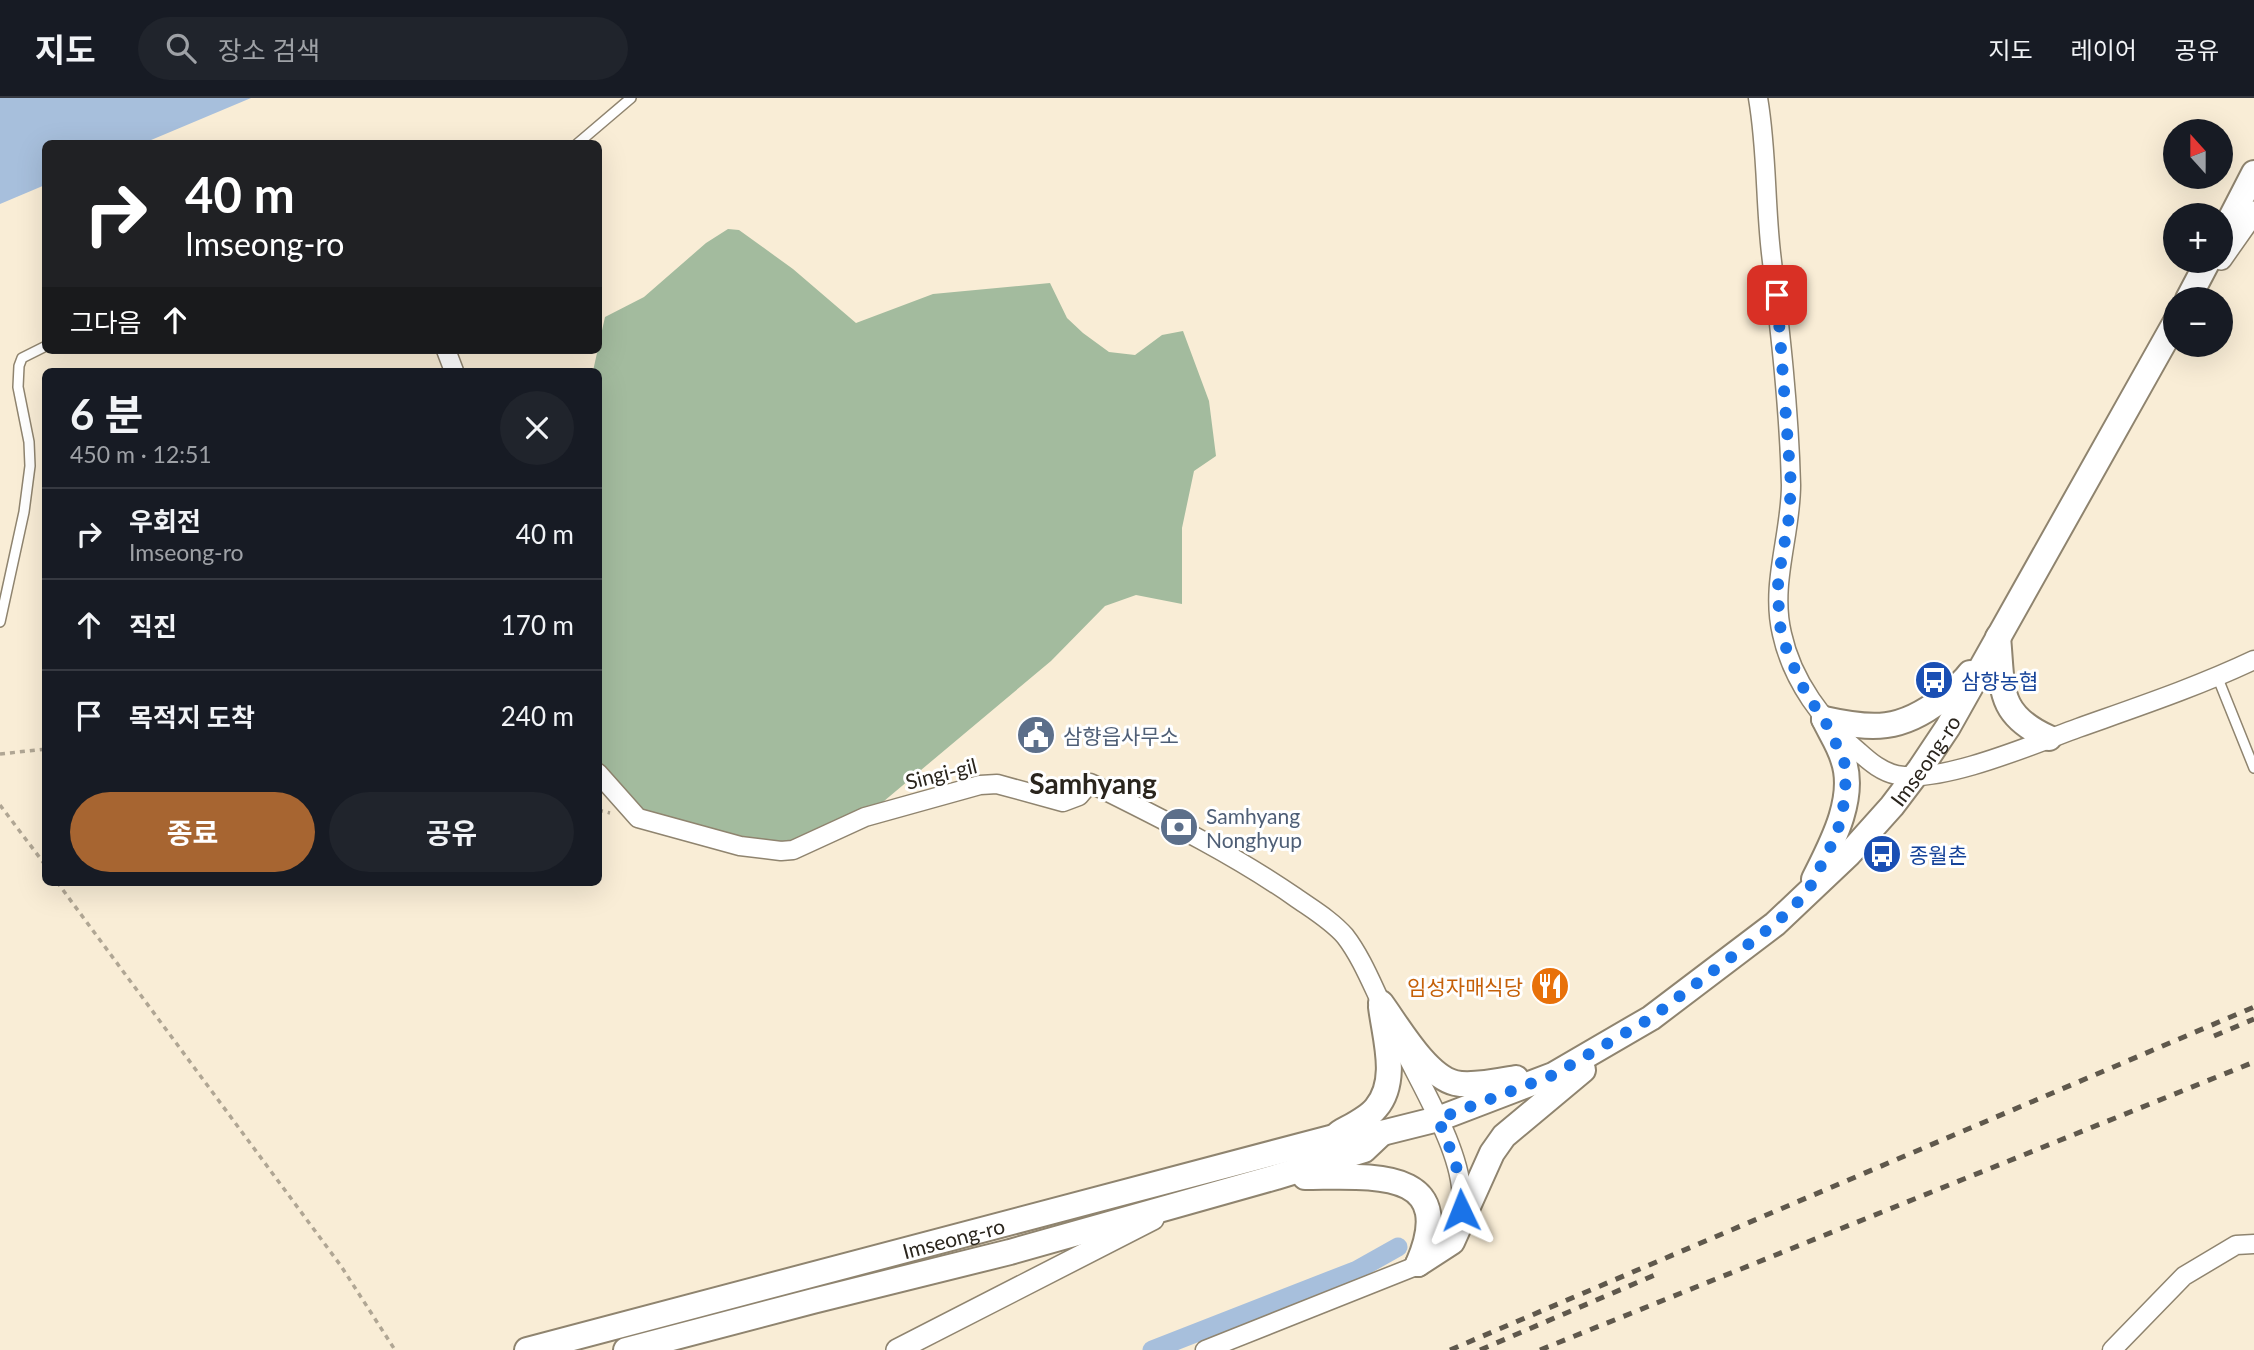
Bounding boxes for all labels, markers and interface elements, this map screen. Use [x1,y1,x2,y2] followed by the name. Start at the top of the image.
[138,17,628,80] search box
[35,29,96,69] text: 지도
[162,29,200,67] icon: search
[218,34,320,66] text: 장소 검색
[1988,35,2033,64] text: 지도
[2071,35,2137,64] text: 레이어
[2175,35,2219,64] text: 공유
[2163,119,2233,189] north arrow
[2163,119,2233,357] map controls
[185,165,295,223] text: 40 m
[70,168,161,259] icon: right
[2163,203,2233,273] button: +
[185,224,344,263] text: Imseong-ro
[1747,265,1807,325] pin
[1758,276,1796,314] icon: arrive
[2163,287,2233,357] button: −
[156,301,194,339] icon: ahead
[70,306,142,338] text: 그다음
[70,389,143,439] text: 6 분
[500,391,574,465] button: close
[70,440,212,468] text: 450 m · 12:51
[129,505,201,537] text: 우회전
[70,515,108,553] icon: right
[516,518,574,550] text: 40 m
[129,538,244,566] text: Imseong-ro
[70,606,108,644] icon: ahead
[501,609,574,641] text: 170 m
[129,610,177,642] text: 직진
[1913,659,1955,701] bus stop icon: 삼향농협
[1961,668,2038,693] place label: 삼향농협
[70,697,108,735] icon: arrive
[501,700,574,732] text: 240 m
[129,701,255,733] text: 목적지 도착
[1884,710,1965,810] street label: Imseong-ro
[1015,714,1057,756] public building icon: 삼향읍사무소
[1063,723,1179,748] place label: 삼향읍사무소
[903,752,979,794] street label: Singi-gil
[1029,766,1157,800] district label: Samhyang
[70,792,315,872] button: 종료
[329,792,574,872] button: 공유
[1206,803,1302,852] place label: Samhyang Nonghyup
[1158,806,1200,848] bank icon: Samhyang Nonghyup
[1861,833,1903,875] bus stop icon: 종월촌
[1909,842,1967,867] place label: 종월촌
[1529,965,1571,1007] restaurant icon: 임성자매식당
[1407,974,1523,999] place label: 임성자매식당
[1424,1173,1498,1247] position arrow
[900,1212,1007,1263] street label: Imseong-ro

